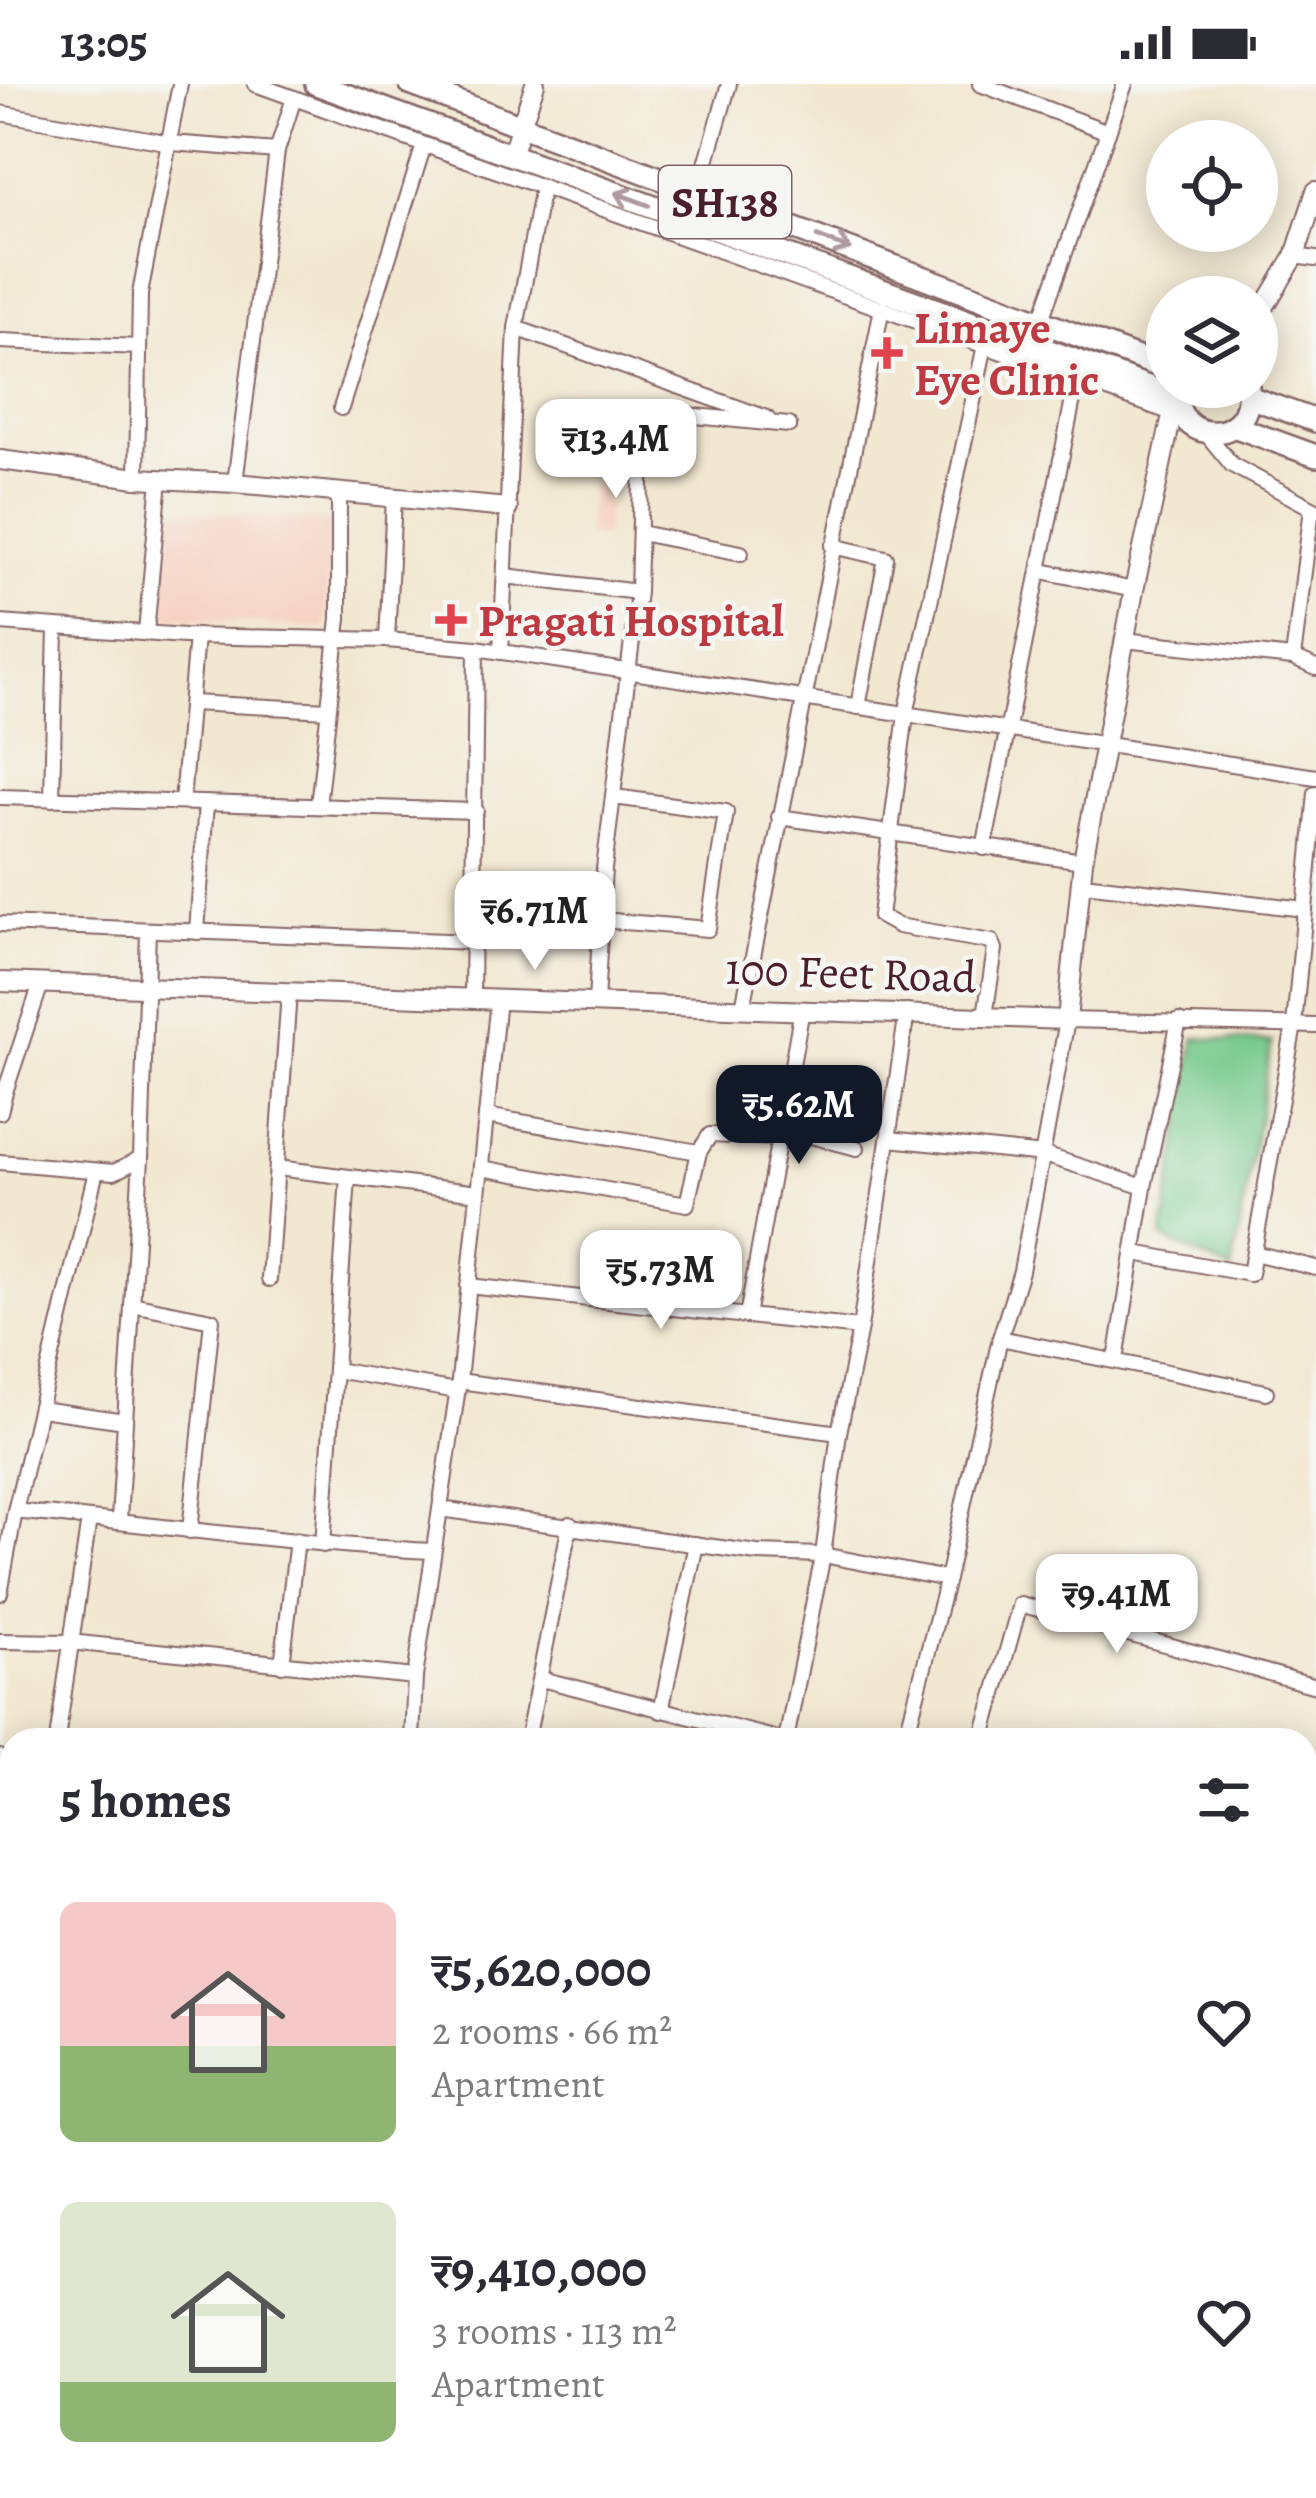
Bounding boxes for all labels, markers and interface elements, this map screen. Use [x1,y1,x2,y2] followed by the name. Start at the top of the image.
[60,11,148,73] text: 13:05
[1146,120,1278,408] map controls
[1146,120,1278,252] button: locate
[659,166,791,238] road number: SH138
[615,187,652,208] one-way arrow
[815,234,852,255] one-way arrow
[1146,276,1278,408] button: layers
[914,297,1100,411] place label: Limaye Eye Clinic
[871,337,903,369] marker: Limaye Eye Clinic
[518,399,714,501] pin: ₹13.4M
[562,411,670,464] text: ₹13.4M
[478,590,784,652] place label: Pragati Hospital
[435,604,467,636] marker: Pragati Hospital
[437,871,633,973] pin: ₹6.71M
[482,883,588,936] text: ₹6.71M
[724,938,978,1008] street label: 100 Feet Road
[701,1065,897,1167] pin: ₹5.62M
[743,1077,855,1130] text: ₹5.62M
[563,1230,759,1332] pin: ₹5.73M
[607,1242,715,1295] text: ₹5.73M
[1019,1554,1215,1656] pin: ₹9.41M
[1063,1566,1171,1619] text: ₹9.41M
[60,1765,232,1835] text: 5 homes
[1191,1767,1257,1833] icon: filters
[432,1934,651,2004] text: ₹5,620,000
[156,1950,300,2094] icon: home
[1191,1989,1257,2055] icon: heart
[432,2004,672,2057] text: 2 rooms · 66 m²
[432,2057,605,2110] text: Apartment
[432,2234,647,2304] text: ₹9,410,000
[156,2250,300,2394] icon: home
[1191,2289,1257,2355] icon: heart
[432,2304,677,2357] text: 3 rooms · 113 m²
[432,2357,605,2410] text: Apartment

